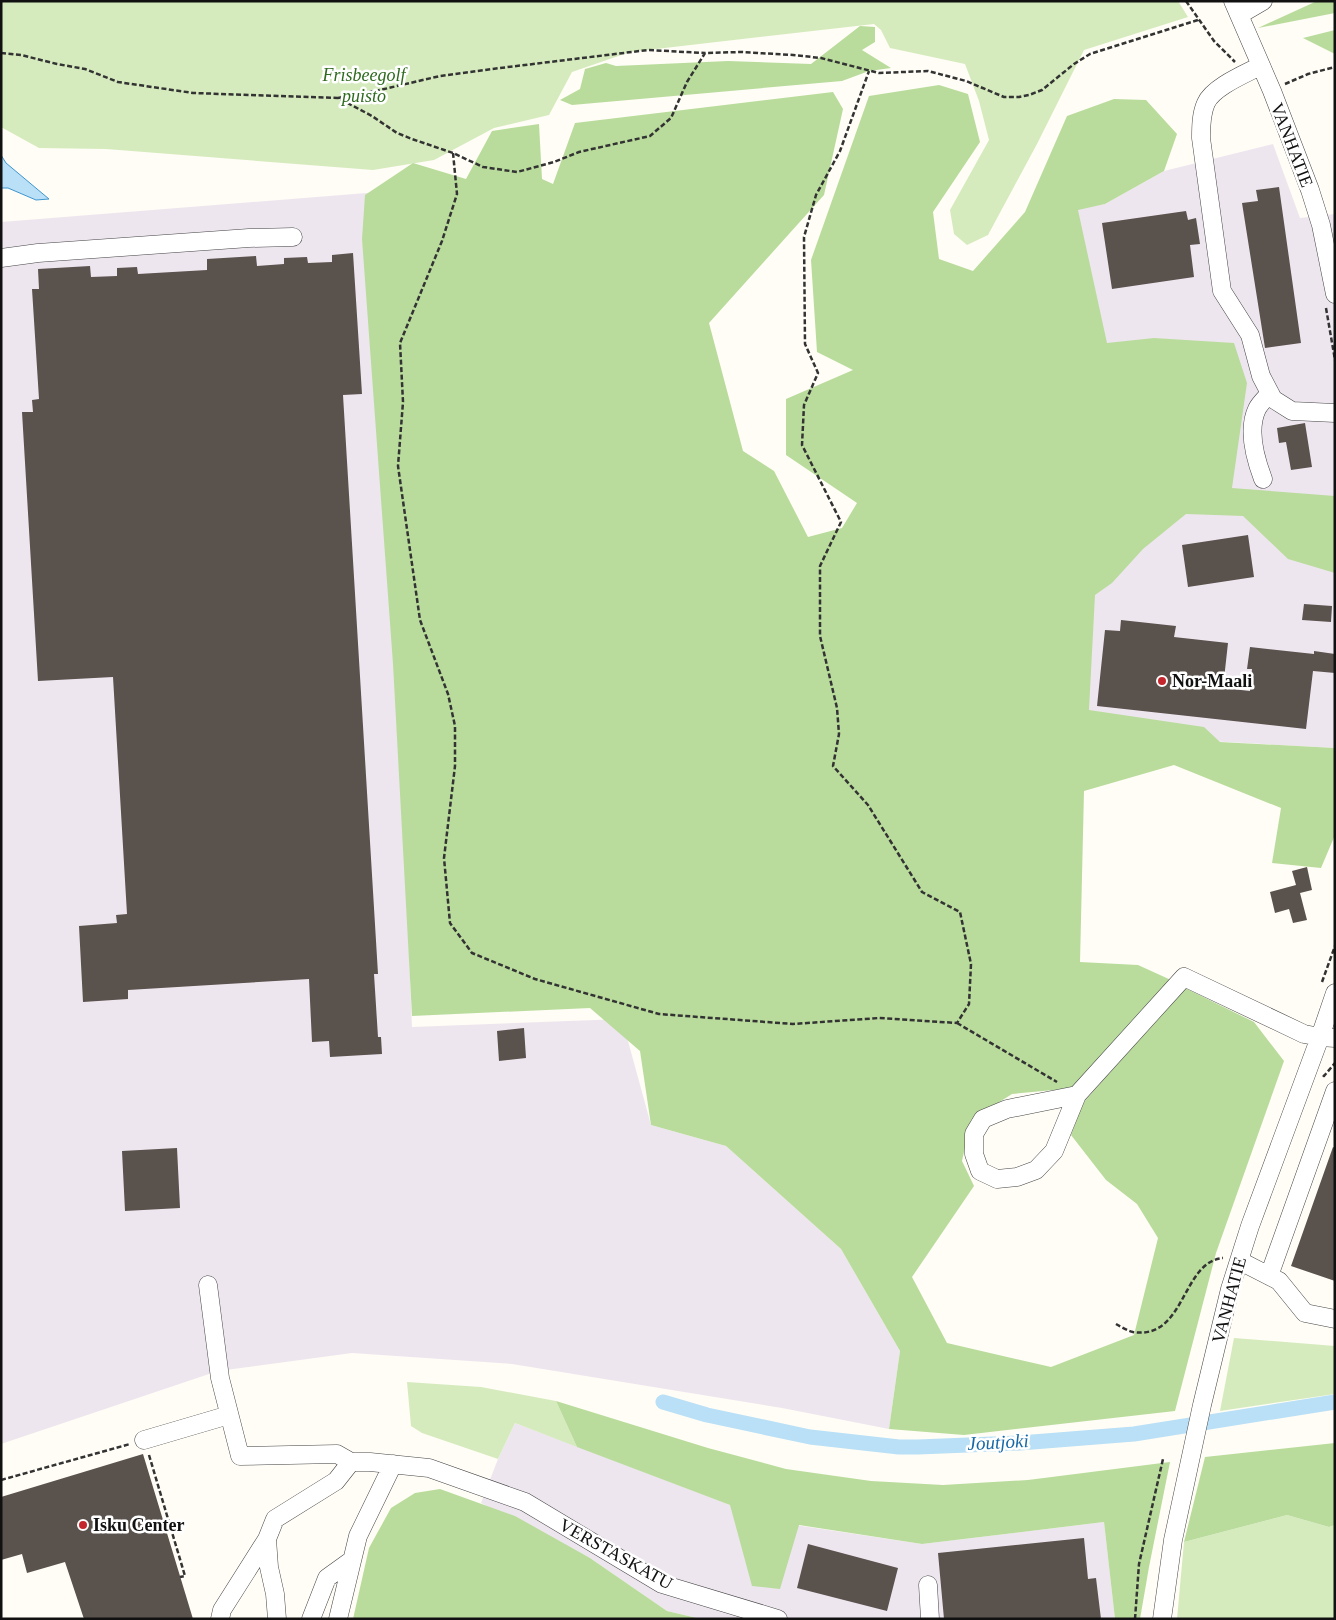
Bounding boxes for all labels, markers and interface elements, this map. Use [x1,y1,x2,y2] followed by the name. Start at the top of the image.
[322,65,408,106] park label: Frisbeegolf puisto
[1267,100,1317,190] street label: VANHATIE
[1172,671,1252,691] place label: Nor-Maali
[1156,675,1168,687] marker: Nor-Maali
[1208,1255,1250,1345] street label: VANHATIE
[967,1430,1029,1454] water label: Joutjoki
[93,1515,185,1535] place label: Isku Center
[556,1515,676,1593] street label: VERSTASKATU
[77,1519,89,1531] marker: Isku Center

